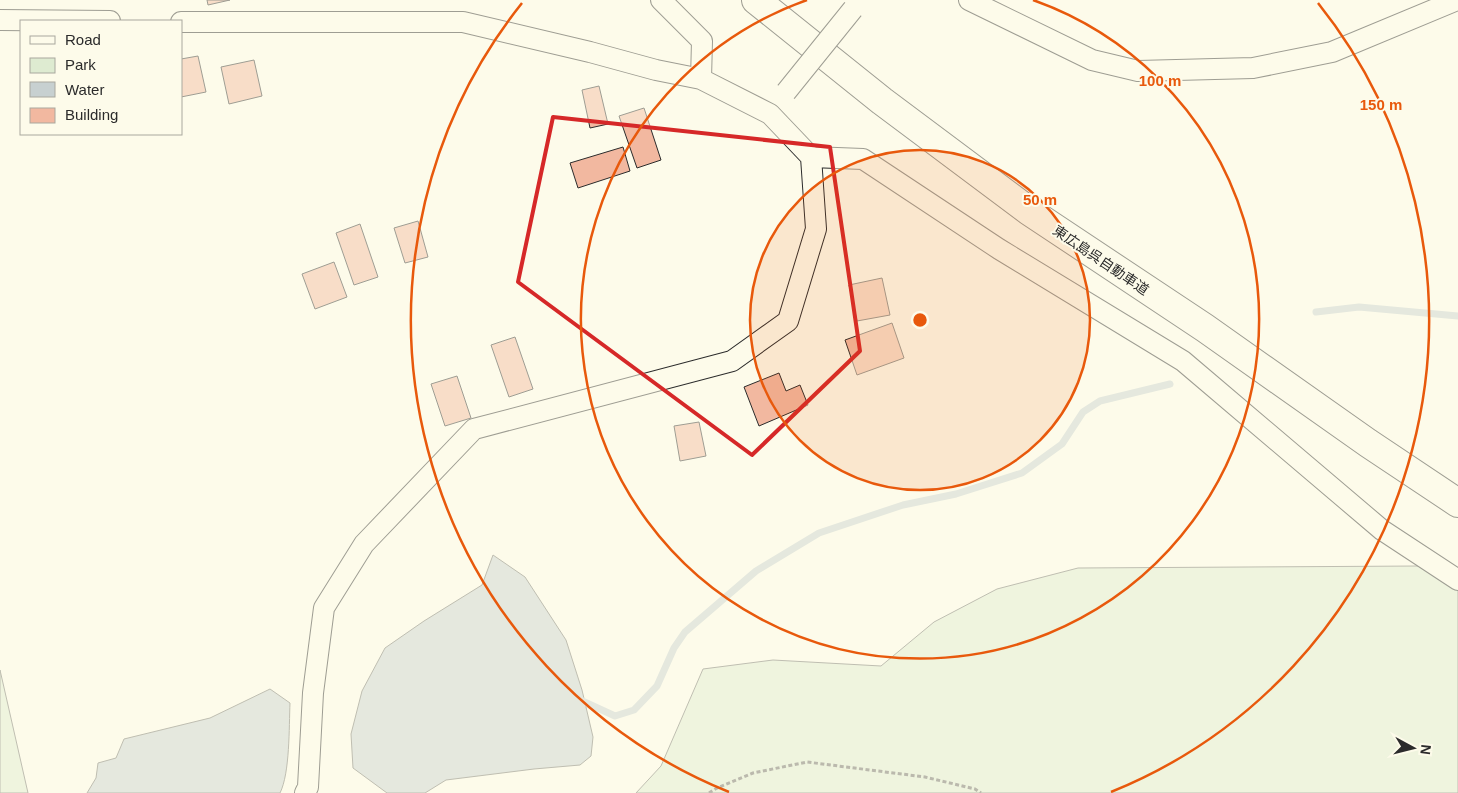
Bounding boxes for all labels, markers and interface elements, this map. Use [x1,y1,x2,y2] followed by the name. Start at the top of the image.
[20,20,182,135] legend
[65,31,101,48] text: Road
[65,56,96,73] text: Park
[1139,72,1181,89] text: 100 m
[65,81,104,98] text: Water
[1360,96,1402,113] text: 150 m
[65,106,118,123] text: Building
[1023,191,1057,208] text: 50 m
[1050,222,1152,298] street label: 東広島呉自動車道
[911,311,929,329] centre of rings
[1388,723,1438,773] north arrow
[1417,744,1434,756] text: N

